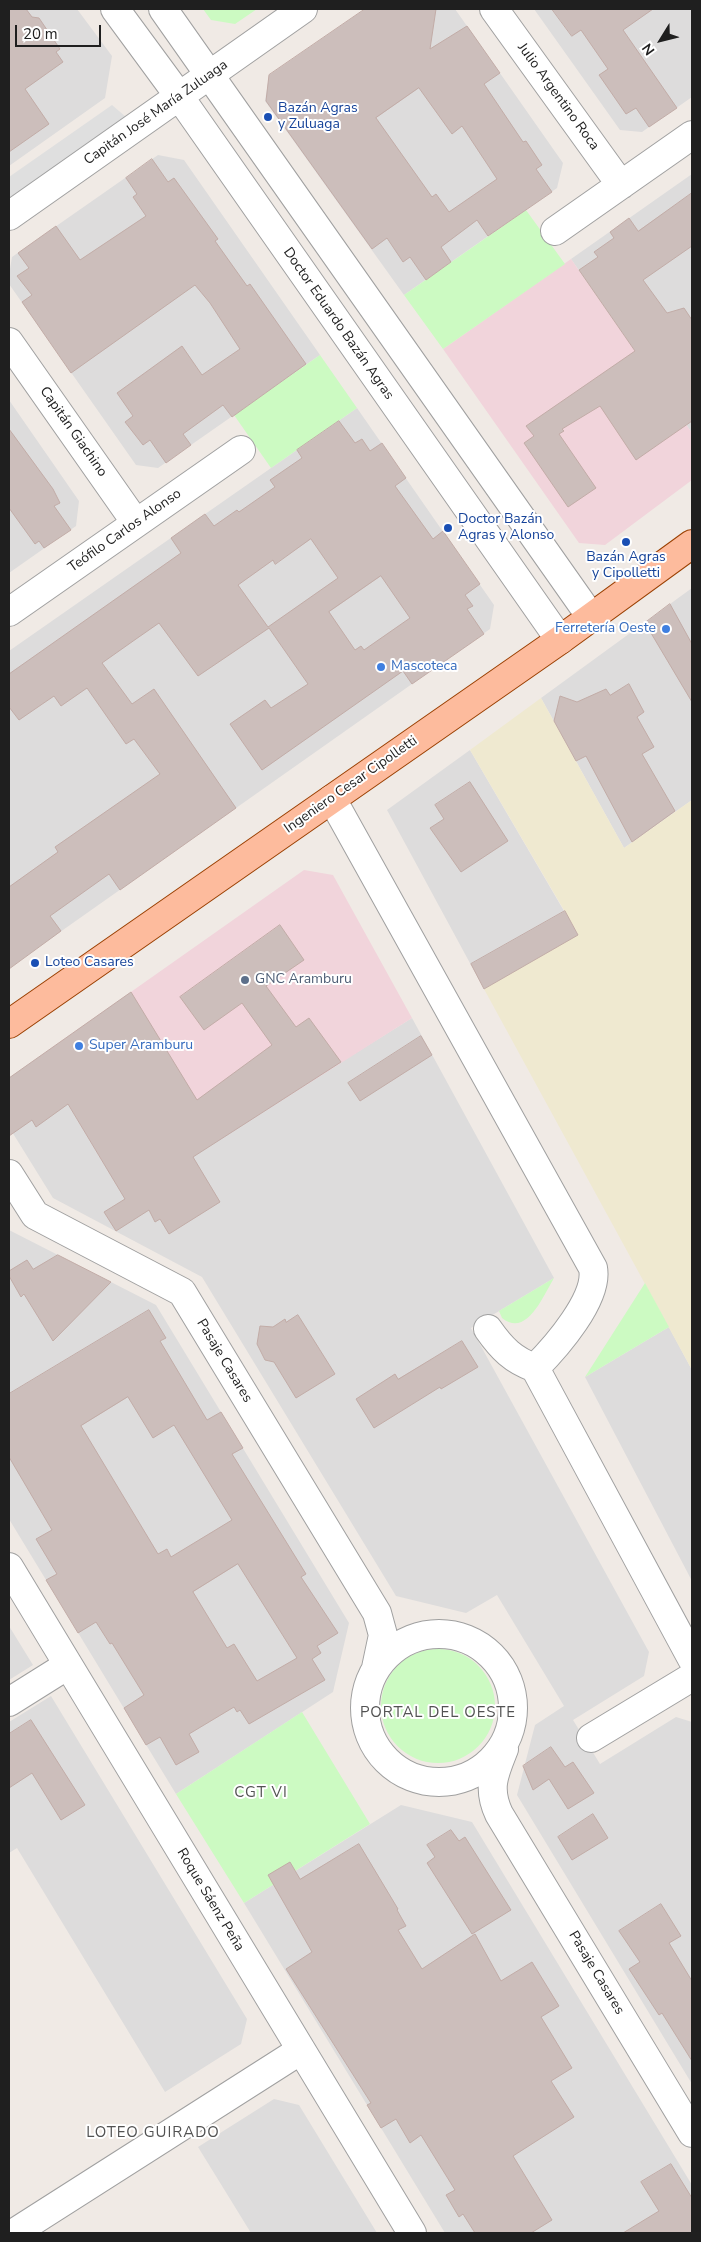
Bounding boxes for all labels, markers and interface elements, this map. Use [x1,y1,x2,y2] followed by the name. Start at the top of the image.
[18,15,104,47] scale bar
[636,15,686,65] north arrow
[23,24,58,44] text: 20 m
[638,39,659,59] text: N
[514,40,602,154] street label: Julio Argentino Roca
[81,57,231,169] street label: Capitán José María Zuluaga
[278,101,358,134] place label: Bazán Agras y Zuluaga
[262,111,274,123] marker: Bazán Agras y Zuluaga
[279,245,397,403] street label: Doctor Eduardo Bazán Agras
[36,384,110,480] street label: Capitán Giachino
[65,486,185,576] street label: Teófilo Carlos Alonso
[458,512,554,544] place label: Doctor Bazán Agras y Alonso
[442,522,454,534] marker: Doctor Bazán Agras y Alonso
[620,536,632,548] marker: Bazán Agras y Cipolletti
[586,550,666,582] place label: Bazán Agras y Cipolletti
[555,621,656,637] place label: Ferretería Oeste
[660,623,672,635] marker: Ferretería Oeste
[391,659,457,675] place label: Mascoteca
[375,661,387,673] marker: Mascoteca
[281,733,421,837] street label: Ingeniero Cesar Cipolletti
[45,955,134,971] place label: Loteo Casares
[29,957,41,969] marker: Loteo Casares
[255,972,352,988] place label: GNC Aramburu
[239,974,251,986] marker: GNC Aramburu
[89,1038,193,1054] place label: Super Aramburu
[73,1040,85,1052] marker: Super Aramburu
[193,1316,255,1406] street label: Pasaje Casares
[358,1704,518,1722] district label: PORTAL DEL OESTE
[233,1784,289,1802] district label: CGT VI
[173,1846,247,1954] street label: Roque Sáenz Peña
[565,1928,627,2018] street label: Pasaje Casares
[85,2124,221,2142] district label: LOTEO GUIRADO

